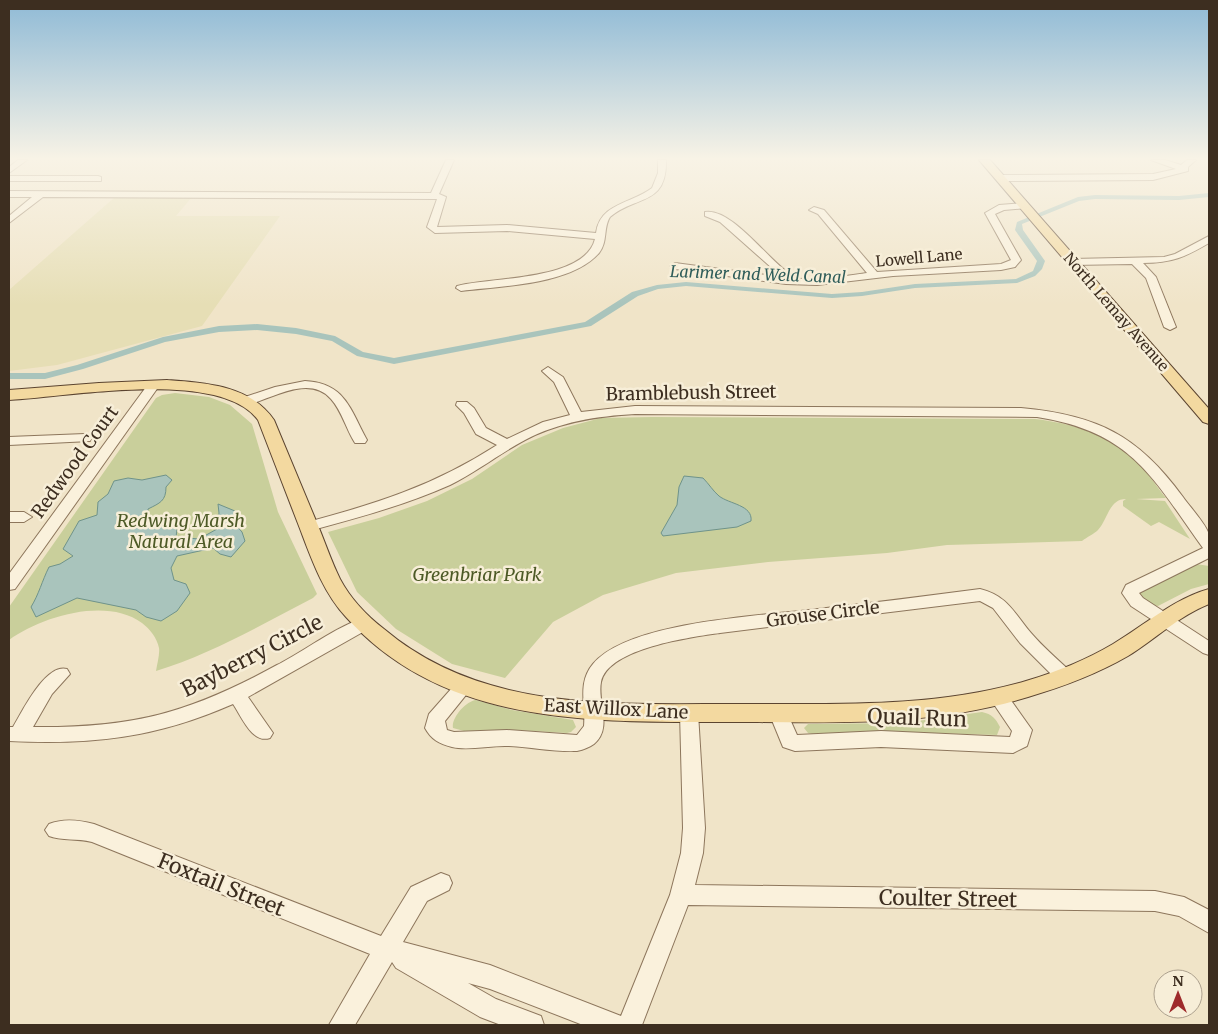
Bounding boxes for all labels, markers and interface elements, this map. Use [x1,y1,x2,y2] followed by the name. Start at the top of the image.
[875,244,963,271] street label: Lowell Lane
[1060,248,1173,375] street label: North Lemay Avenue
[670,261,847,287] water label: Larimer and Weld Canal
[605,380,777,405] street label: Bramblebush Street
[26,401,123,522] street label: Redwood Court
[117,509,245,553] park label: Redwing Marsh Natural Area
[412,563,542,586] park label: Greenbriar Park
[765,595,881,632] street label: Grouse Circle
[176,608,327,703] street label: Bayberry Circle
[543,693,689,724] street label: East Willox Lane
[867,702,967,733] street label: Quail Run
[154,847,289,922] street label: Foxtail Street
[879,884,1017,913] street label: Coulter Street
[1153,969,1203,1019] north arrow
[1172,972,1184,990] text: N

